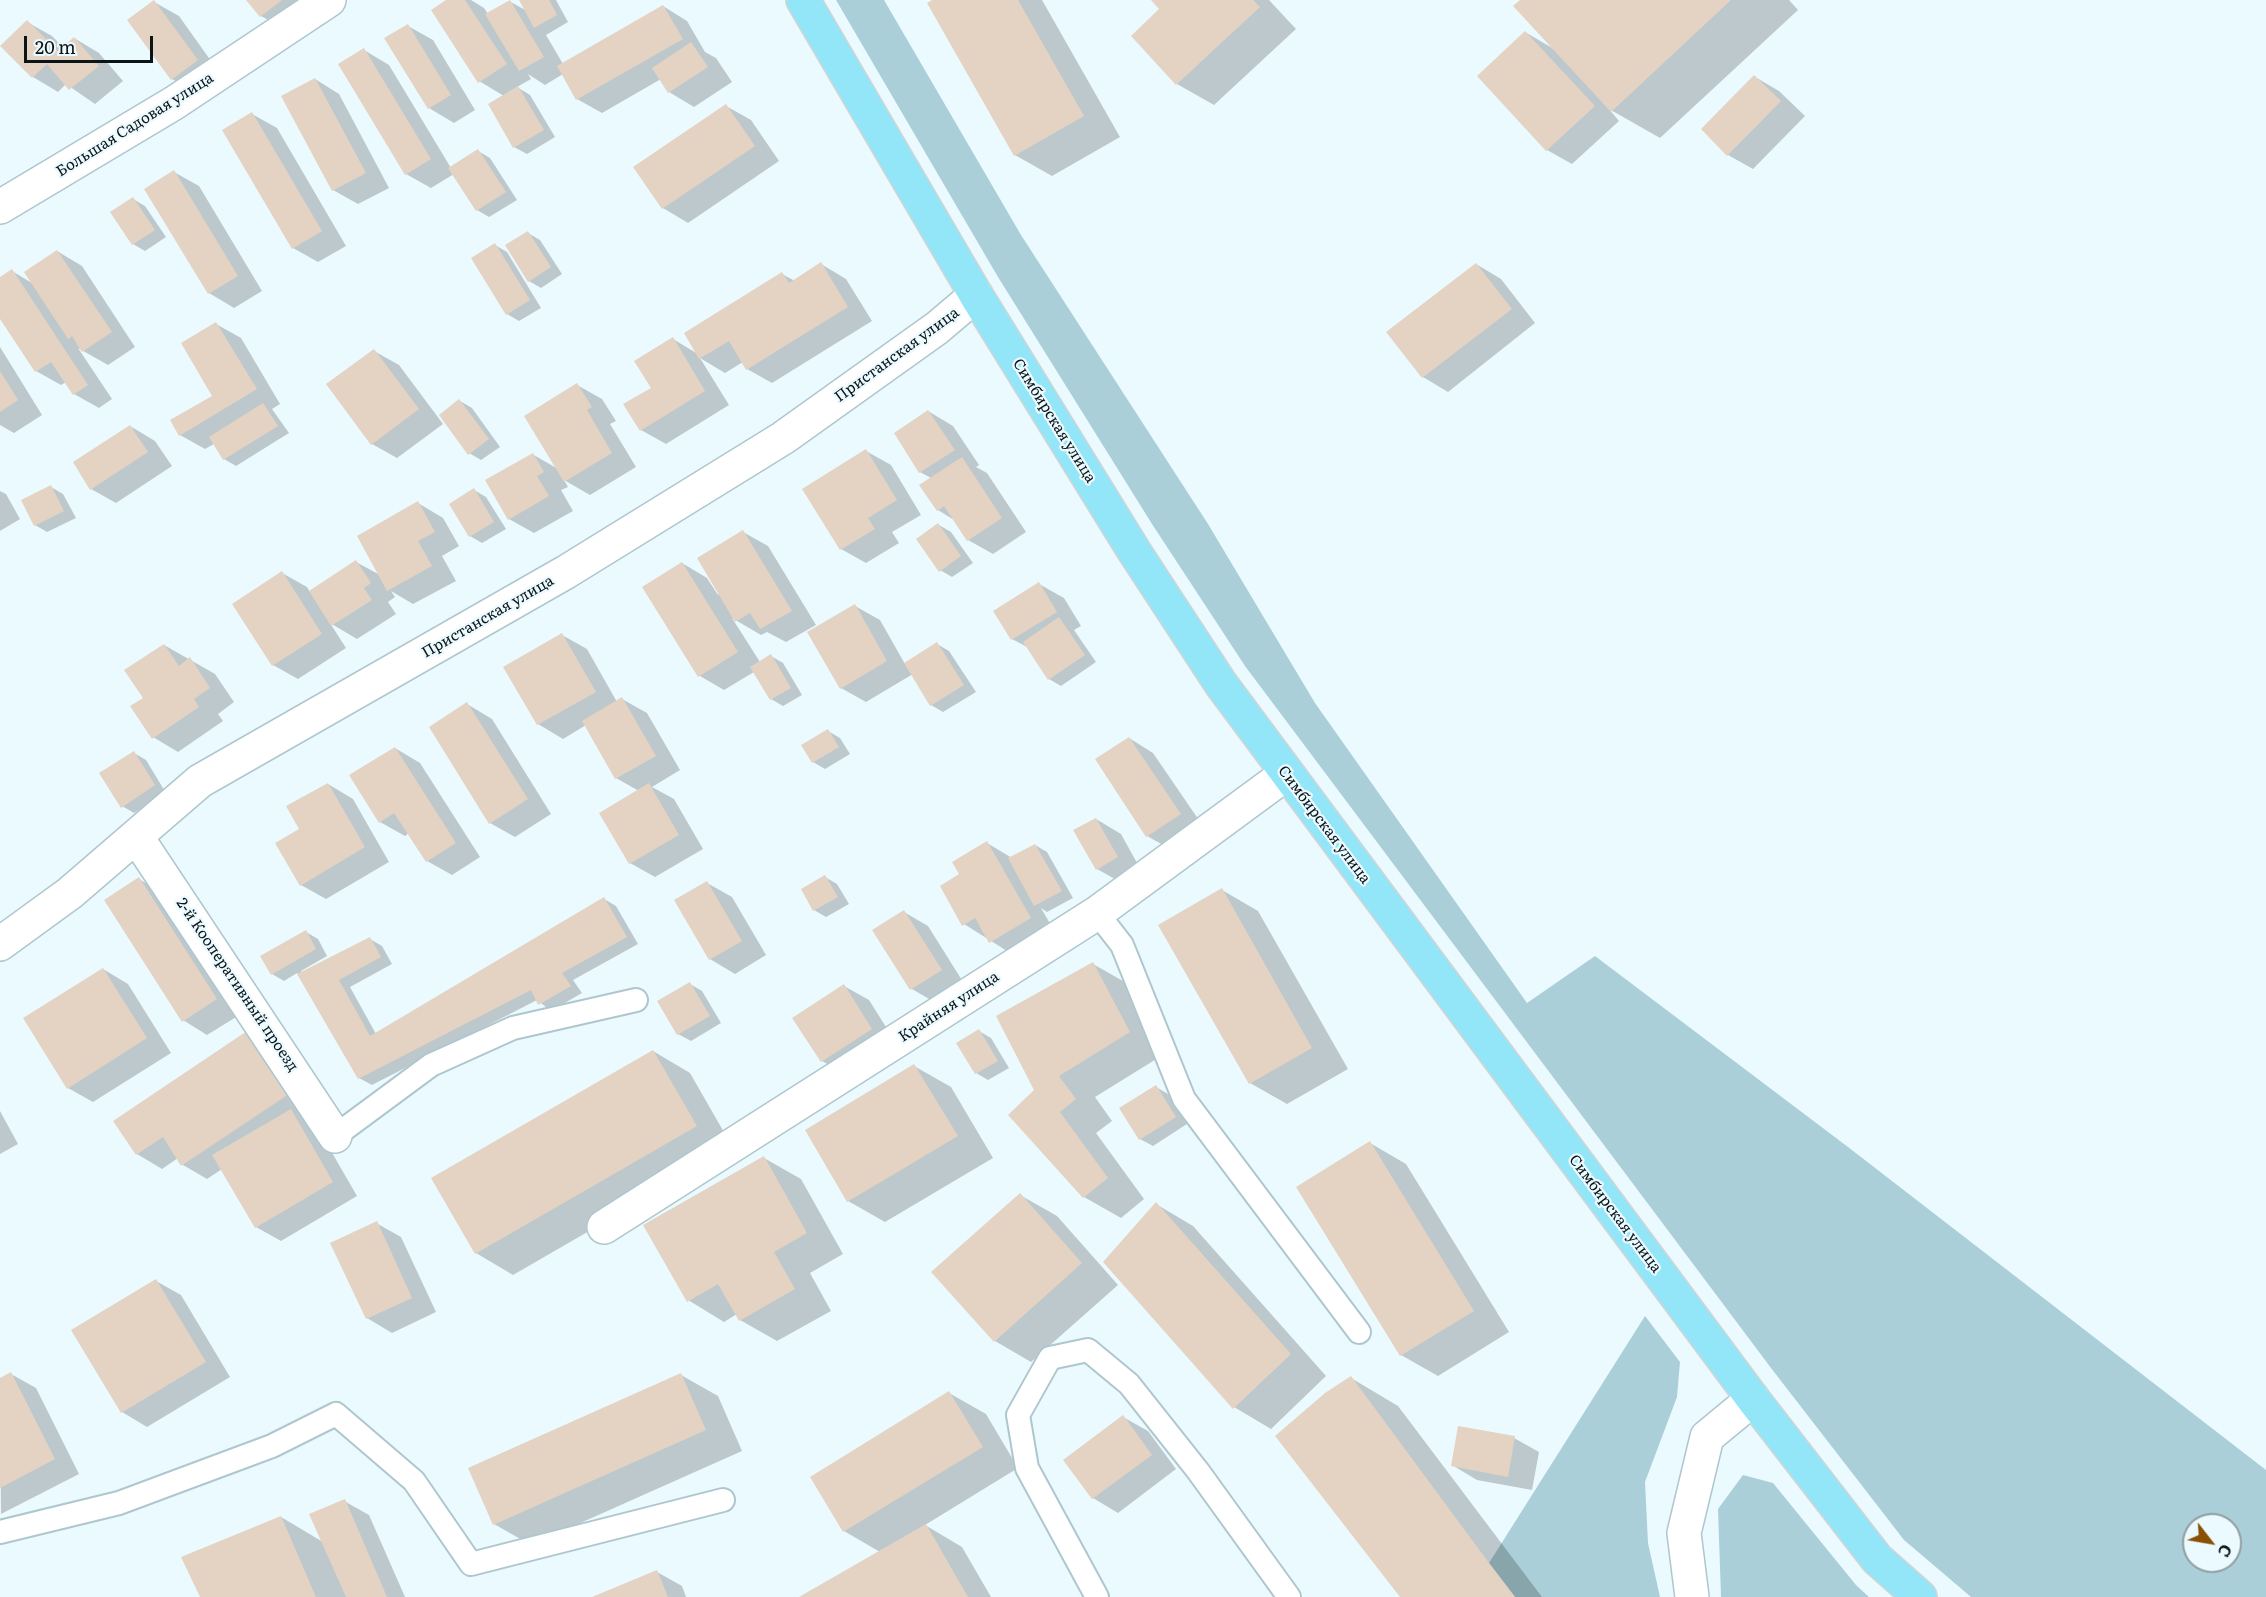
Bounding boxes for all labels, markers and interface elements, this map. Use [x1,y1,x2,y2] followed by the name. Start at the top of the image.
[27,24,156,62] scale bar
[35,33,76,60] text: 20 m
[53,69,217,181] street label: Большая Садовая улица
[831,304,963,406] street label: Пристанская улица
[1009,356,1099,486] street label: Симбирская улица
[419,572,557,662] street label: Пристанская улица
[1274,763,1374,887] street label: Симбирская улица
[172,895,302,1075] street label: 2-й Кооперативный проезд
[896,968,1002,1046] street label: Крайняя улица
[1565,1152,1665,1276] street label: Симбирская улица
[2182,1513,2242,1573] north arrow
[2212,1540,2239,1562] text: С

